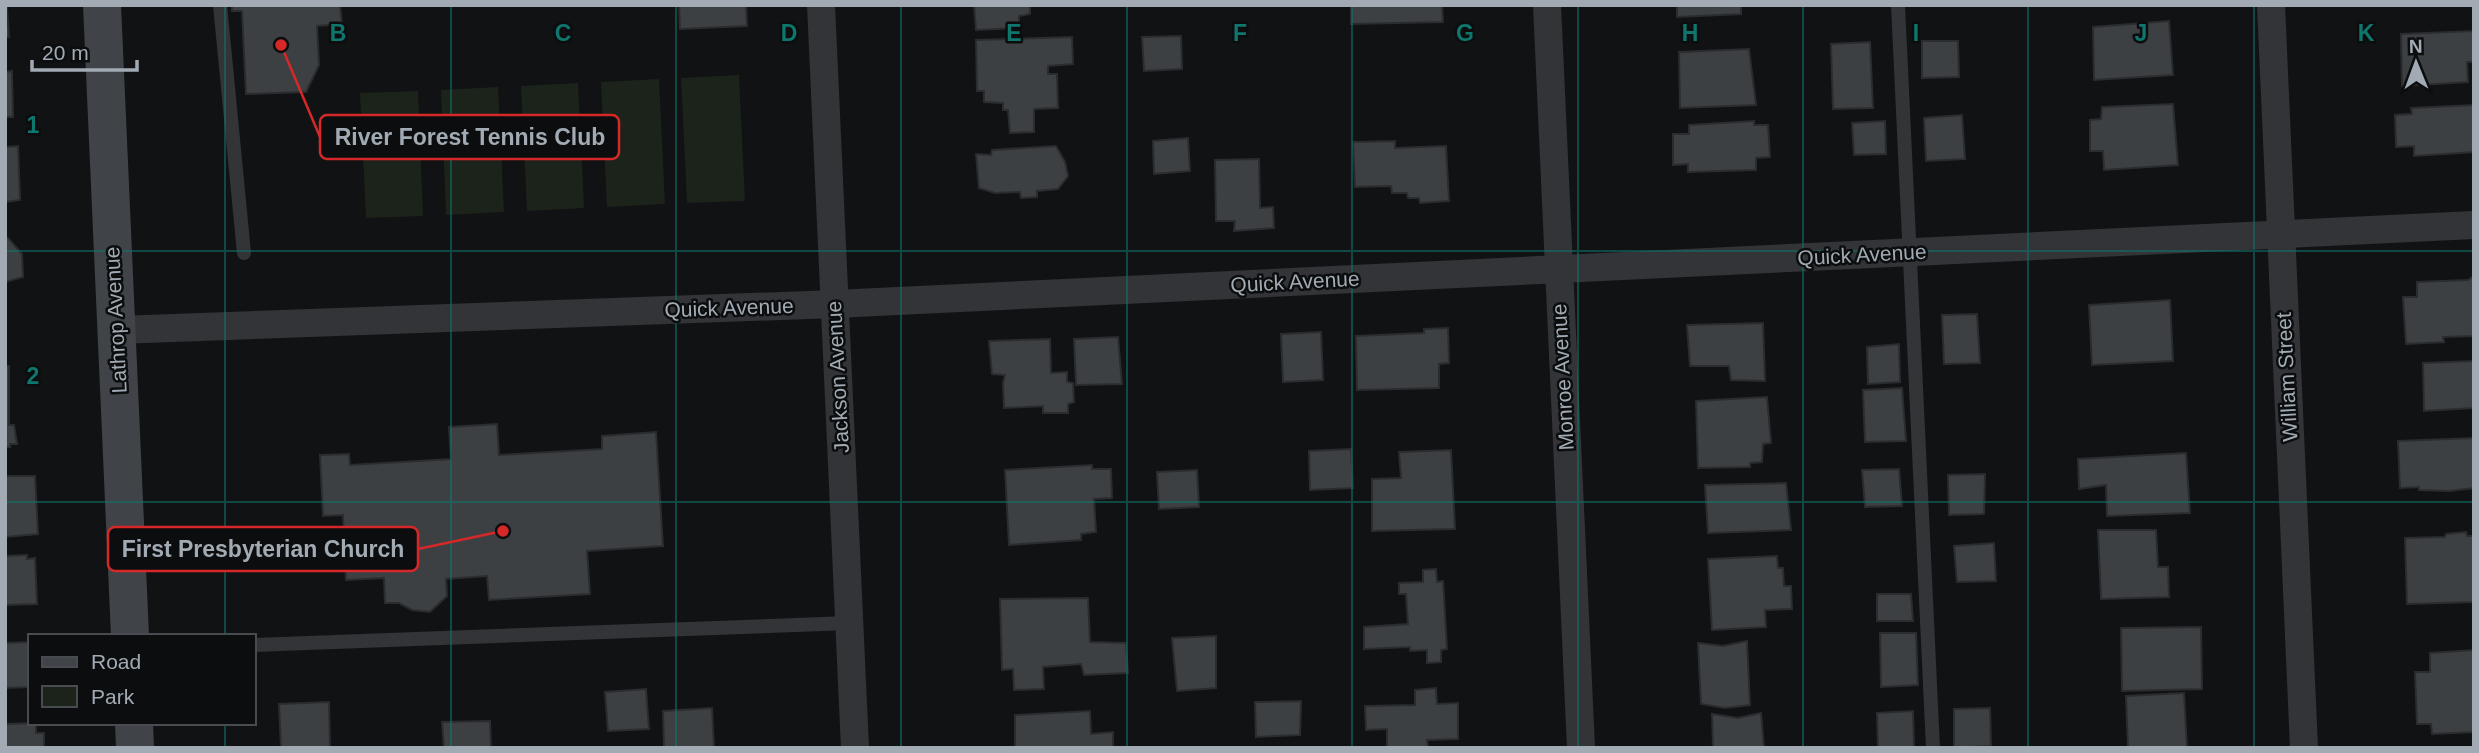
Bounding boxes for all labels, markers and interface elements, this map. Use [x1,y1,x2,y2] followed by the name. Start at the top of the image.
[330,20,346,46] text: B
[555,20,571,46] text: C
[781,20,797,46] text: D
[1006,20,1022,46] text: E
[1233,20,1247,46] text: F
[1456,20,1474,46] text: G
[1682,20,1698,46] text: H
[1913,20,1919,46] text: I
[2135,20,2147,46] text: J
[2358,20,2375,46] text: K
[32,28,136,72] scale bar
[2381,28,2451,98] north arrow
[2409,36,2423,57] text: N
[42,41,89,64] text: 20 m
[27,112,40,138] text: 1
[320,115,619,159] callout: River Forest Tennis Club
[335,124,605,150] text: River Forest Tennis Club
[1797,240,1927,269] street label: Quick Avenue
[100,246,131,394] street label: Lathrop Avenue
[1230,267,1360,296] street label: Quick Avenue
[664,294,794,321] street label: Quick Avenue
[822,300,853,454] street label: Jackson Avenue
[1547,303,1578,451] street label: Monroe Avenue
[2272,312,2301,442] street label: William Street
[27,363,39,389] text: 2
[108,527,418,571] callout: First Presbyterian Church
[122,536,404,562] text: First Presbyterian Church
[28,634,256,725] legend
[91,650,141,673] text: Road
[91,685,135,708] text: Park

